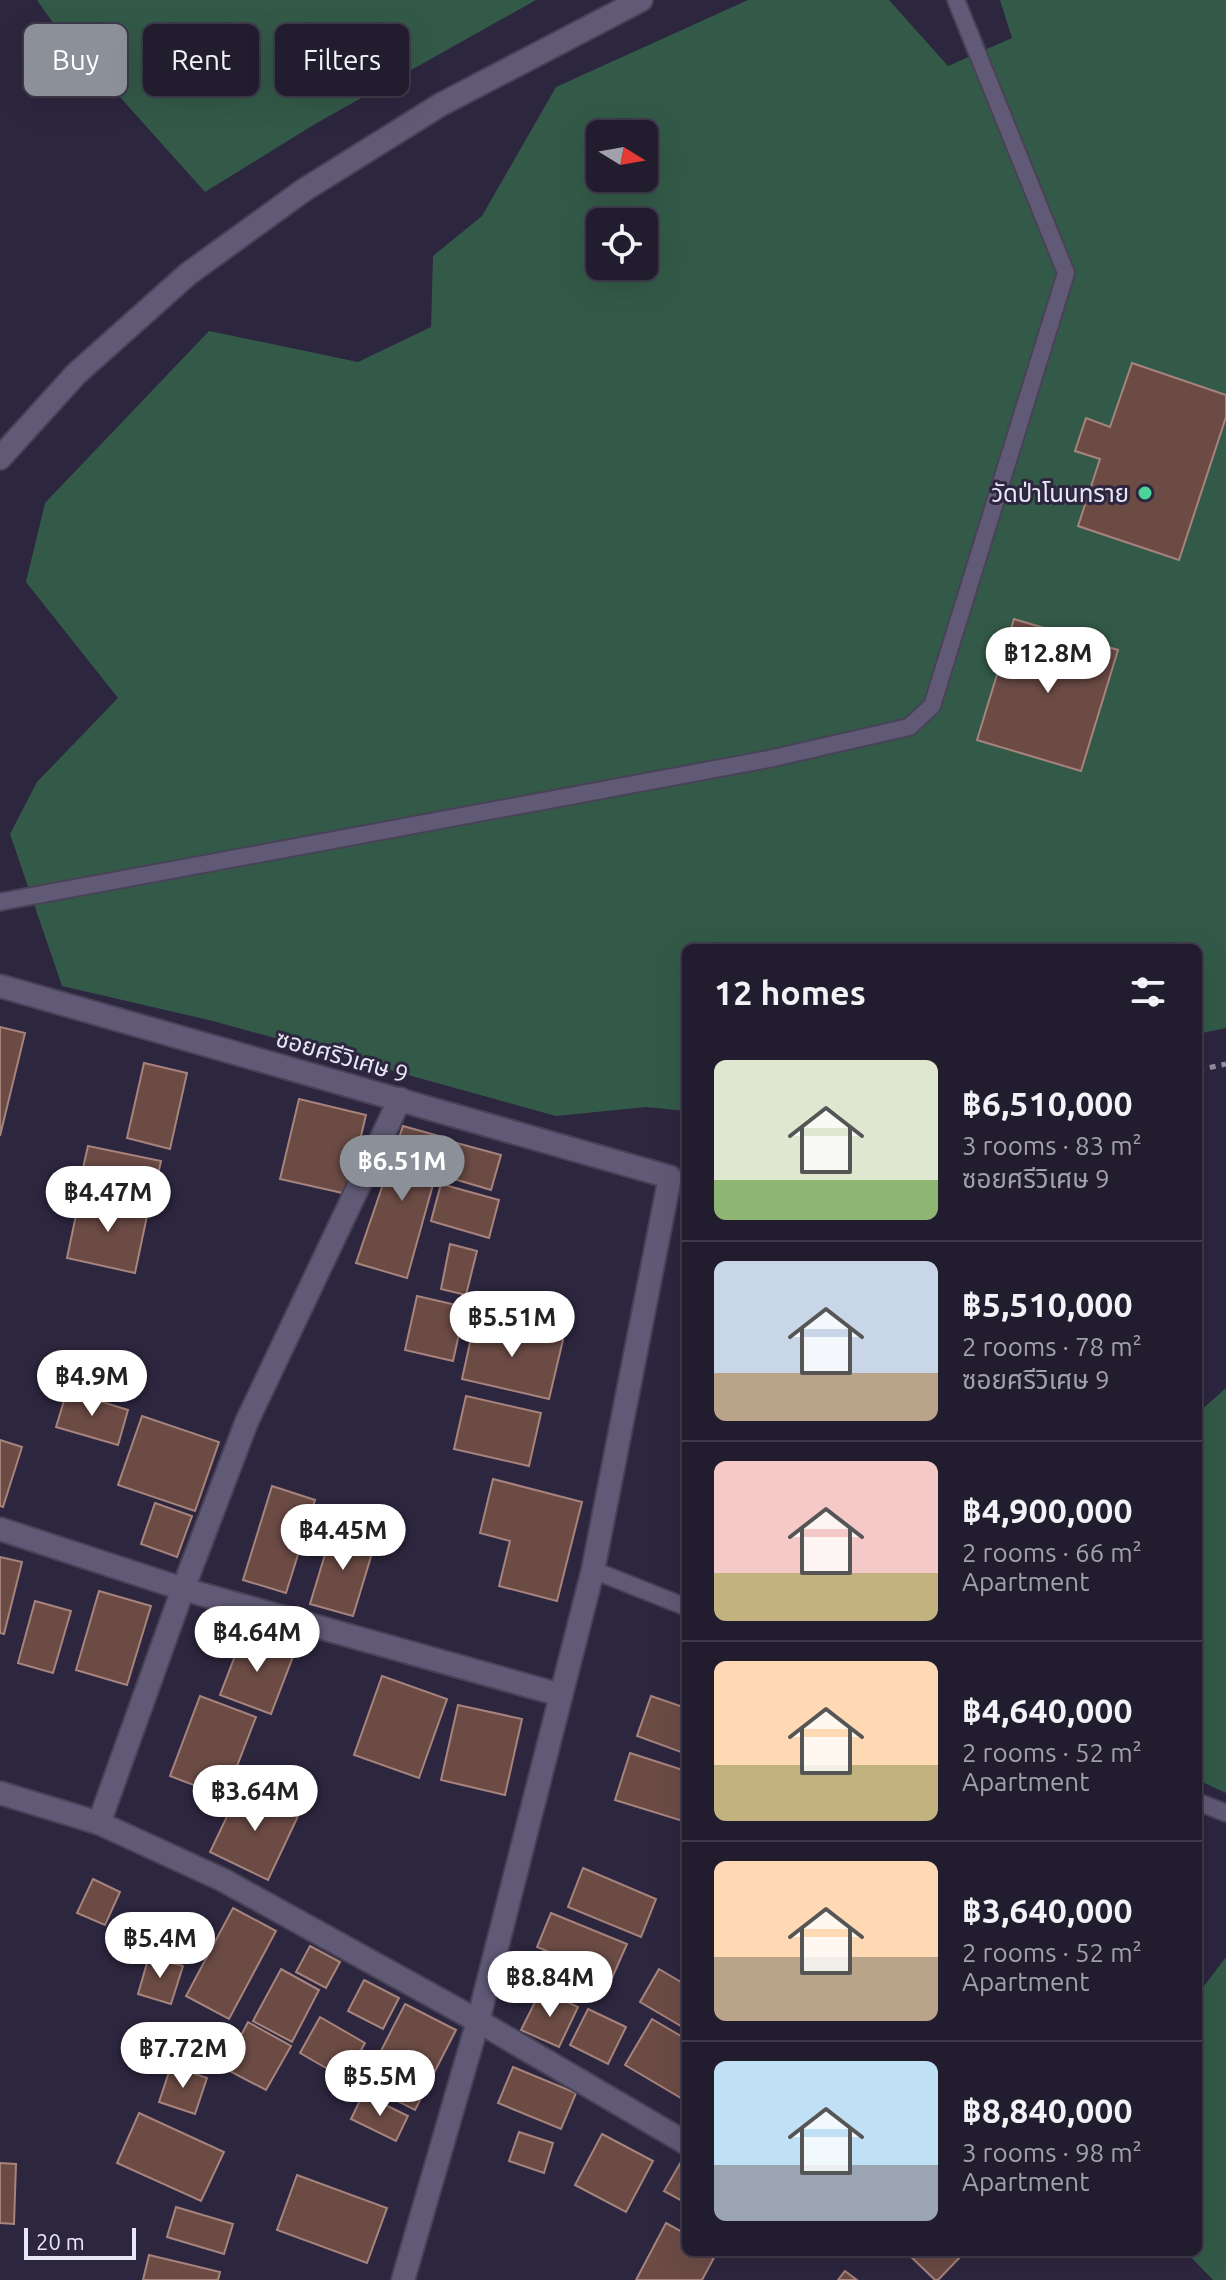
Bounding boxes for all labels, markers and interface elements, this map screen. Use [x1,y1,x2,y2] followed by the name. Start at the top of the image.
[24,24,127,96] chip: Buy
[143,24,259,96] chip: Rent
[275,24,409,96] chip: Filters
[586,120,658,192] north arrow
[586,120,658,280] map controls
[586,208,658,280] button: locate
[991,480,1129,507] place label: วัดป่าโนนทราย
[1136,484,1154,502] marker: วัดป่าโนนทราย
[983,627,1113,695] pin: ฿12.8M
[1004,638,1092,667] text: ฿12.8M
[1126,970,1170,1014] icon: filters
[714,973,866,1011] text: 12 homes
[273,1024,411,1088] street label: ซอยศรีวิเศษ 9
[962,1084,1133,1122] text: ฿6,510,000
[778,1092,874,1188] icon: home
[962,1131,1142,1160] text: 3 rooms · 83 m²
[337,1135,467,1203] pin: ฿6.51M
[358,1146,446,1175] text: ฿6.51M
[962,1164,1110,1193] text: ซอยศรีวิเศษ 9
[43,1166,173,1234] pin: ฿4.47M
[64,1177,152,1206] text: ฿4.47M
[962,1285,1133,1323] text: ฿5,510,000
[447,1291,577,1359] pin: ฿5.51M
[778,1293,874,1389] icon: home
[468,1302,556,1331] text: ฿5.51M
[962,1332,1142,1361] text: 2 rooms · 78 m²
[36,1350,148,1418] pin: ฿4.9M
[55,1361,129,1390] text: ฿4.9M
[962,1365,1110,1394] text: ซอยศรีวิเศษ 9
[962,1491,1133,1529] text: ฿4,900,000
[778,1493,874,1589] icon: home
[278,1504,408,1572] pin: ฿4.45M
[299,1515,387,1544] text: ฿4.45M
[962,1538,1142,1567] text: 2 rooms · 66 m²
[962,1567,1089,1596] text: Apartment
[192,1606,322,1674] pin: ฿4.64M
[213,1617,301,1646] text: ฿4.64M
[962,1691,1133,1729] text: ฿4,640,000
[778,1693,874,1789] icon: home
[962,1738,1142,1767] text: 2 rooms · 52 m²
[190,1765,320,1833] pin: ฿3.64M
[962,1767,1089,1796] text: Apartment
[211,1776,299,1805] text: ฿3.64M
[962,1891,1133,1929] text: ฿3,640,000
[778,1893,874,1989] icon: home
[104,1912,216,1980] pin: ฿5.4M
[123,1923,197,1952] text: ฿5.4M
[962,1938,1142,1967] text: 2 rooms · 52 m²
[485,1951,615,2019] pin: ฿8.84M
[506,1962,594,1991] text: ฿8.84M
[962,1967,1089,1996] text: Apartment
[118,2022,248,2090] pin: ฿7.72M
[139,2033,227,2062] text: ฿7.72M
[324,2050,436,2118] pin: ฿5.5M
[343,2061,417,2090] text: ฿5.5M
[962,2091,1133,2129] text: ฿8,840,000
[778,2093,874,2189] icon: home
[962,2138,1142,2167] text: 3 rooms · 98 m²
[962,2167,1089,2196] text: Apartment
[24,2224,136,2260] scale bar
[36,2229,85,2254] text: 20 m

